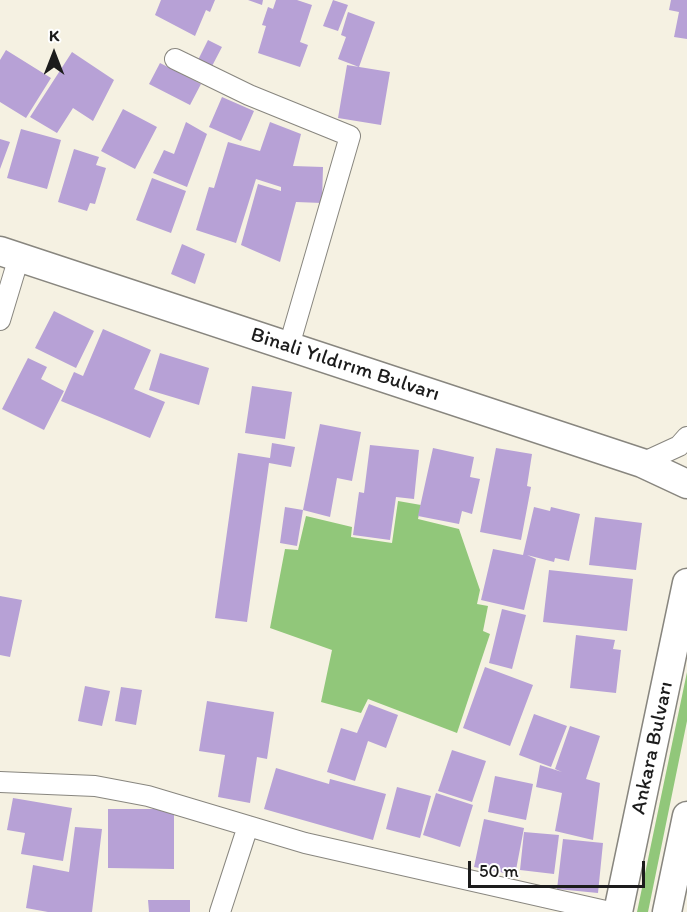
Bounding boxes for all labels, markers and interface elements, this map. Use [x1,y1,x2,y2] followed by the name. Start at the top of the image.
[24,24,84,84] north arrow
[49,26,59,45] text: K
[247,323,443,407] street label: Binali Yıldırım Bulvarı
[627,679,679,817] street label: Ankara Bulvarı
[471,849,648,887] scale bar
[479,860,519,882] text: 50 m

